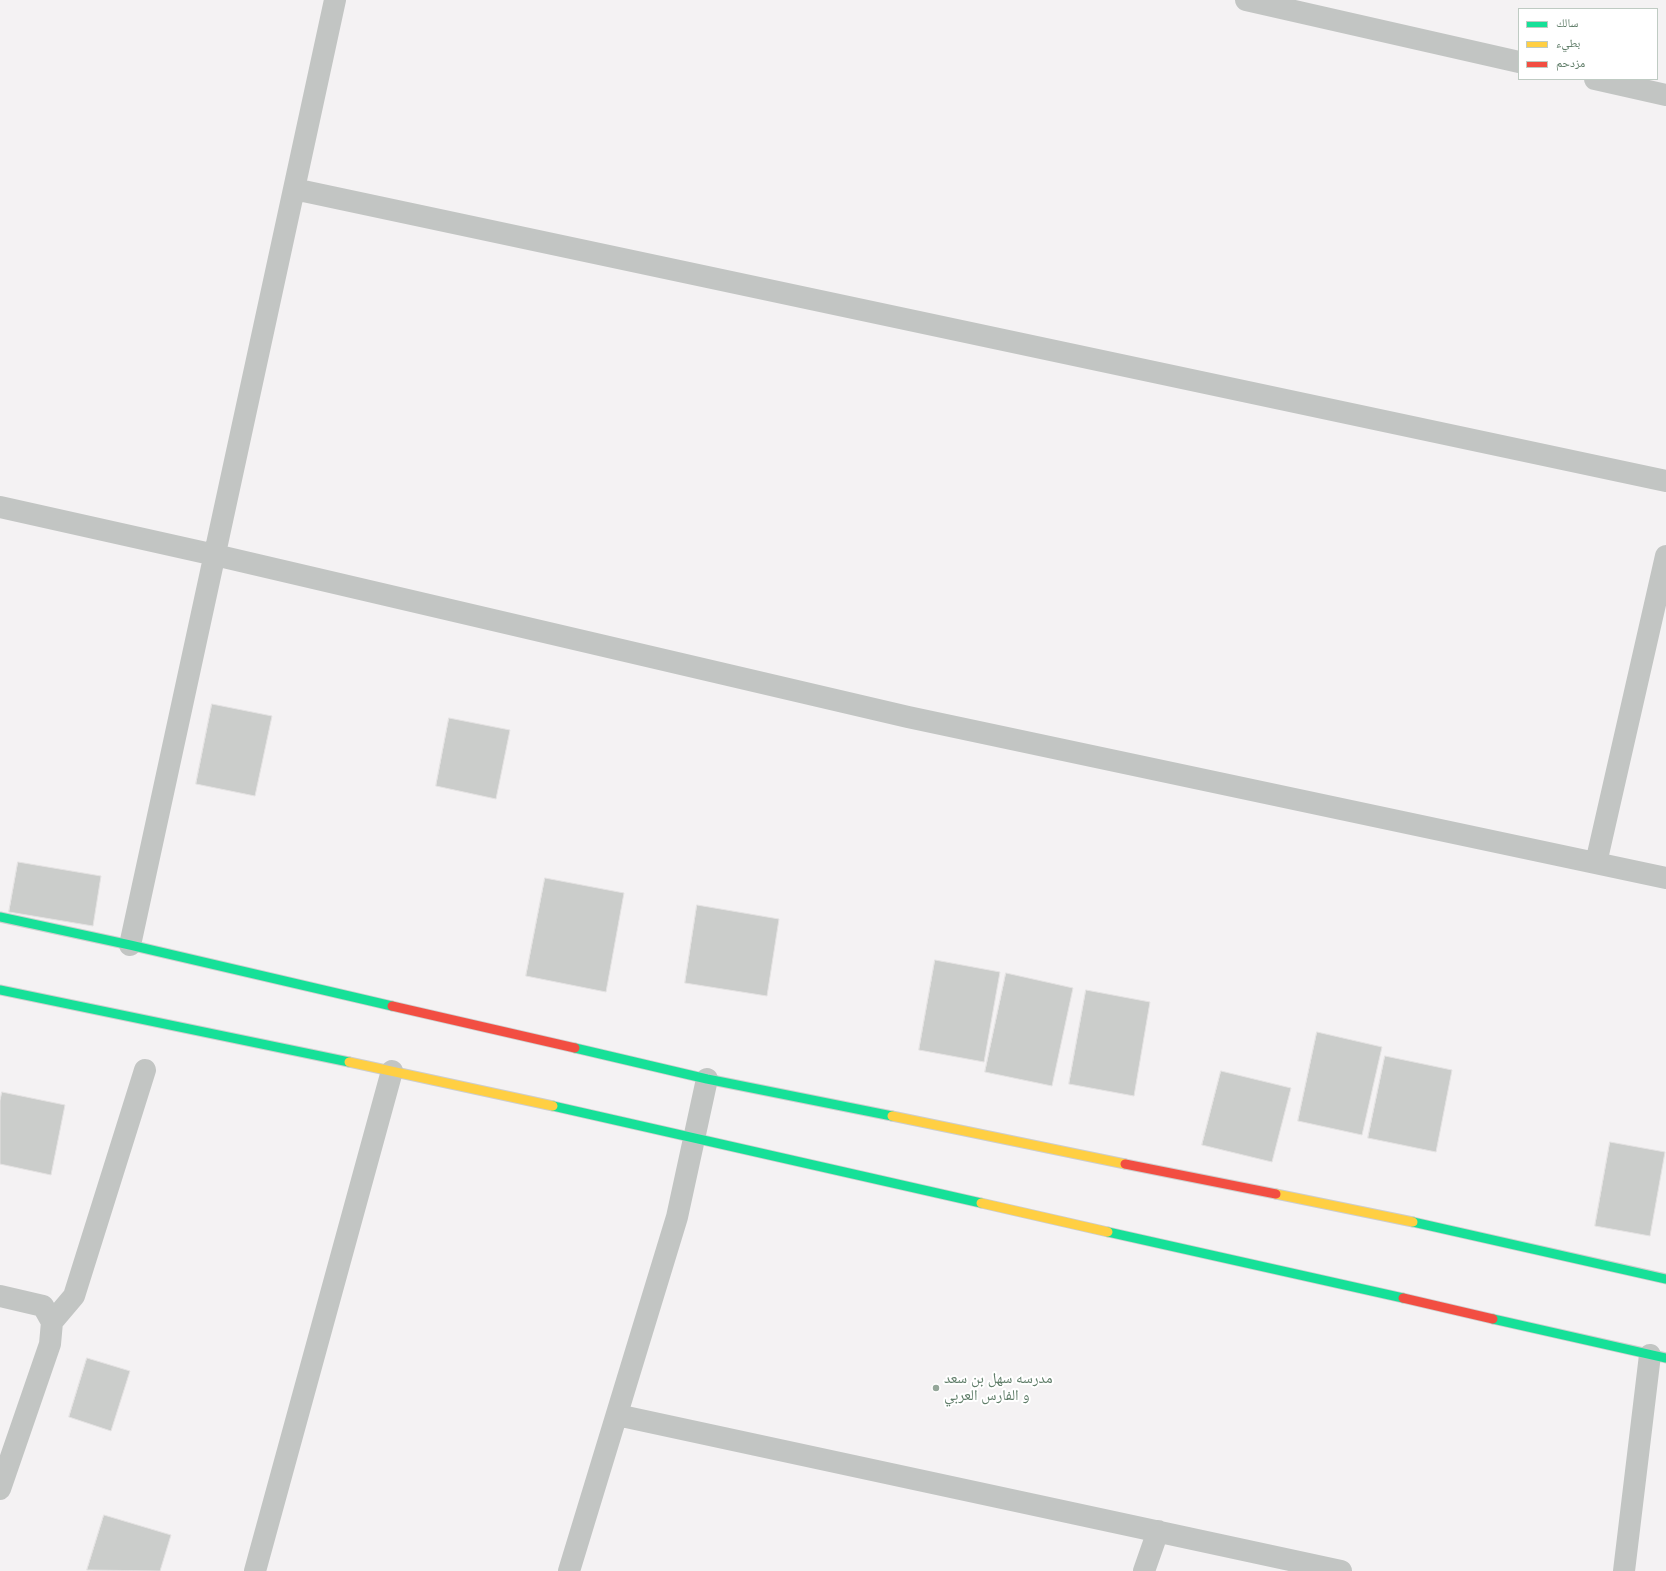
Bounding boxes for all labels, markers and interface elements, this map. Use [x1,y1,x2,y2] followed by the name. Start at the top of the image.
[1518,8,1658,80] legend
[1556,15,1578,31] text: سالك
[1556,35,1580,51] text: بطيء
[1556,55,1585,71] text: مزدحم
[944,1370,1052,1405] place label: مدرسه سهل بن سعد و الفارس العربي
[931,1383,941,1393] marker: مدرسه سهل بن سعد و الفارس العربي

